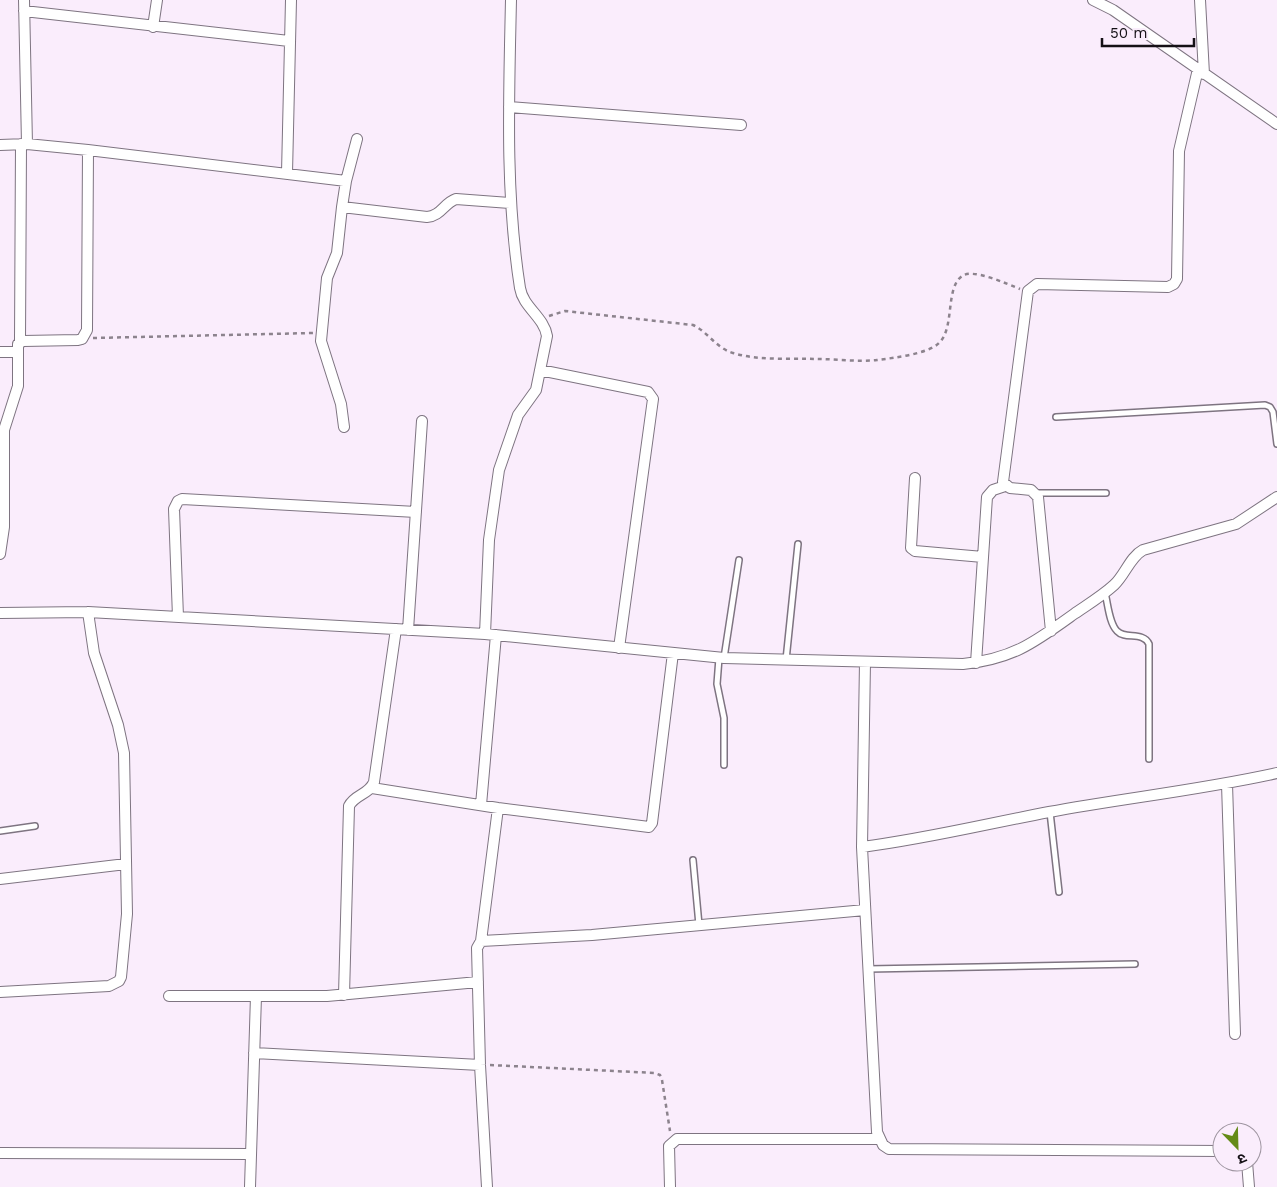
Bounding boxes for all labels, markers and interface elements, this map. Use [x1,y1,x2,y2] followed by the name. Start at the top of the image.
[1102,15,1194,47] scale bar
[1110,24,1147,42] text: 50 m
[1212,1122,1262,1172] north arrow
[1234,1150,1249,1168] text: उ

